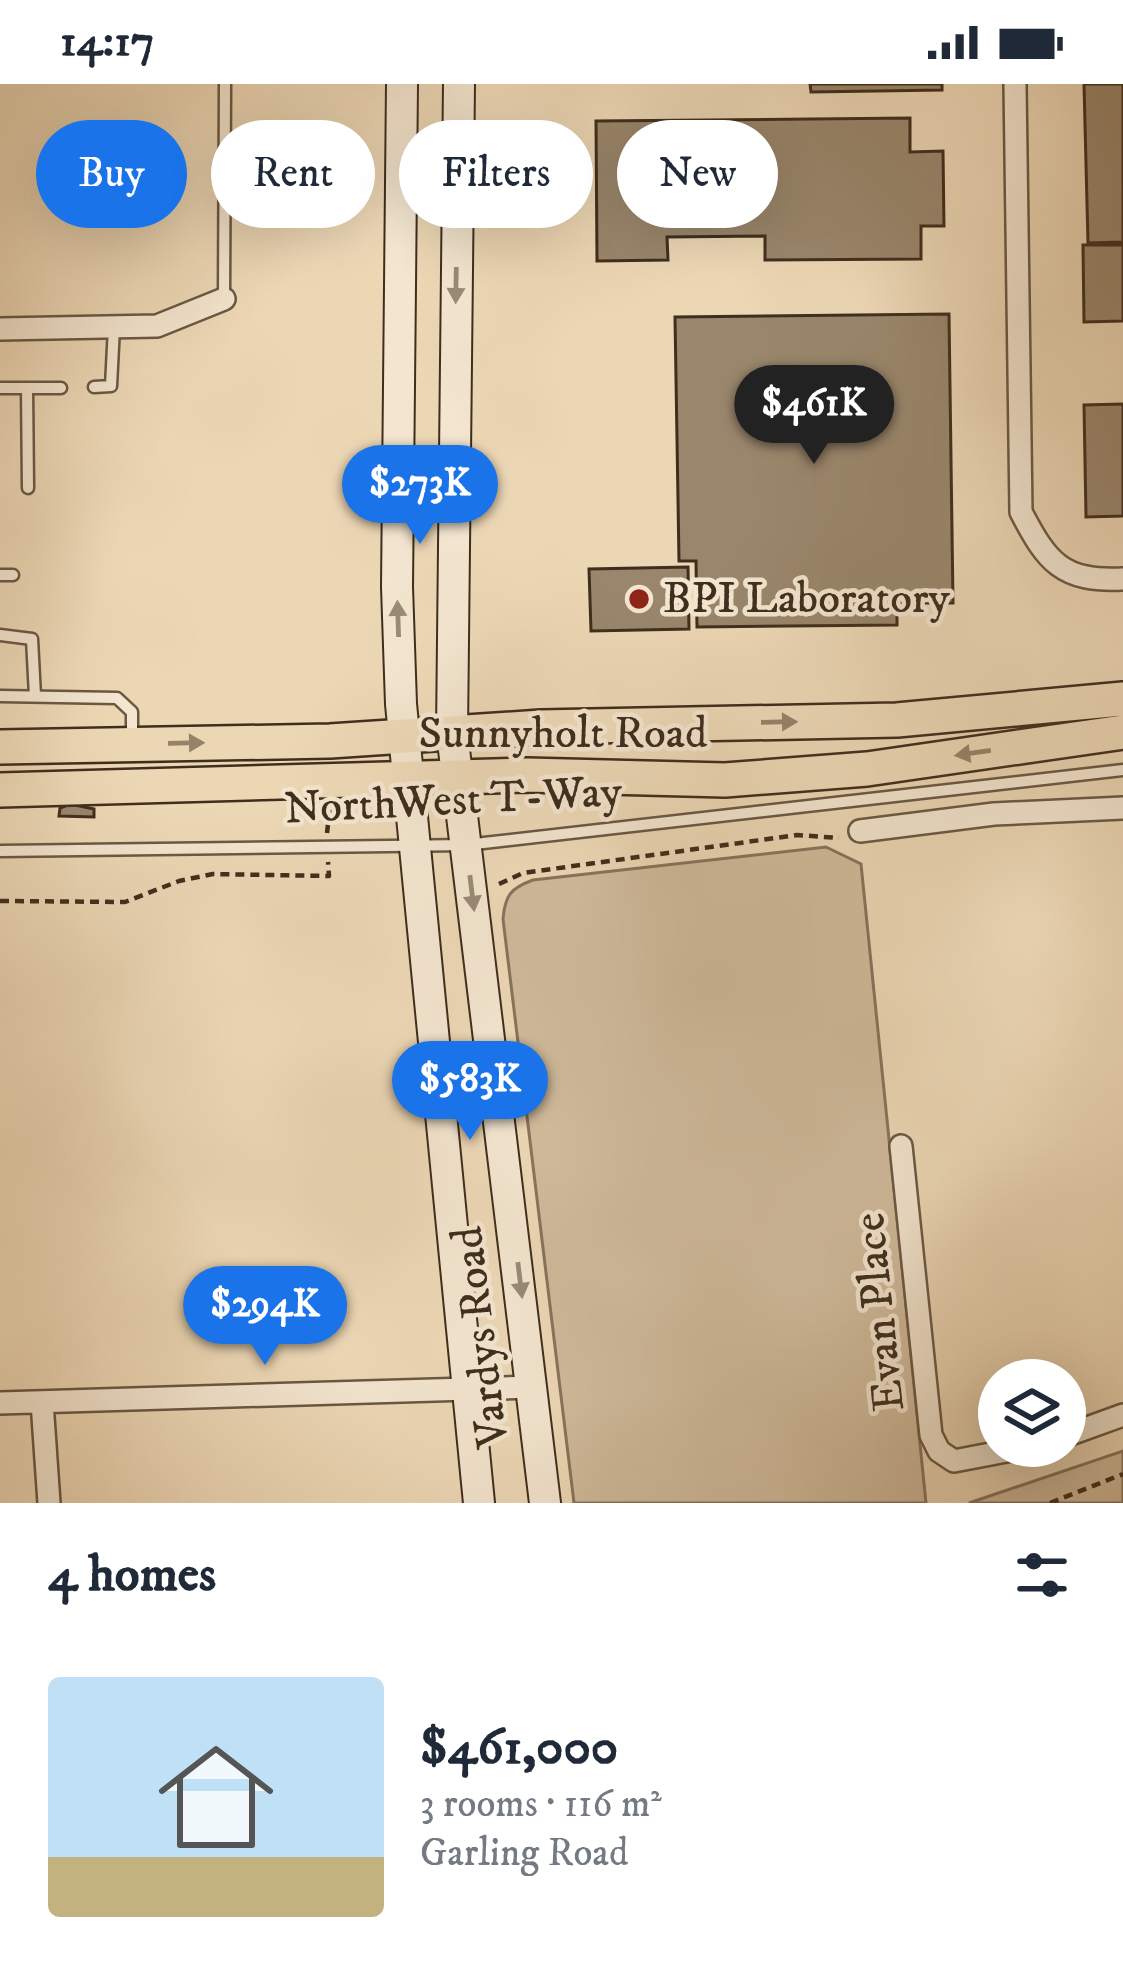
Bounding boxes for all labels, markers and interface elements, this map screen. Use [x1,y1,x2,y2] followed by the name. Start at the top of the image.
[60,14,154,70] text: 14:17
[36,120,187,228] chip: Buy
[211,120,375,228] chip: Rent
[399,120,593,228] chip: Filters
[617,120,778,228] chip: New
[447,267,466,305] one-way arrow
[730,365,898,467] pin: $461K
[761,379,867,428] text: $461K
[336,445,504,547] pin: $273K
[369,459,471,508] text: $273K
[663,571,951,627] place label: BPI Laboratory
[626,586,652,612] marker: BPI Laboratory
[388,599,407,637] one-way arrow
[419,706,708,762] street label: Sunnyholt Road
[761,713,799,732] one-way arrow
[168,734,206,753] one-way arrow
[954,744,991,763] one-way arrow
[283,764,624,838] street label: NorthWest T-Way
[463,875,482,912] one-way arrow
[386,1041,554,1143] pin: $583K
[419,1055,521,1104] text: $583K
[842,1210,918,1414] street label: Evan Place
[440,1223,522,1452] street label: Vardys Road
[510,1262,529,1299] one-way arrow
[181,1266,349,1368] pin: $294K
[210,1280,320,1329] text: $294K
[978,1359,1086,1467] map controls
[978,1359,1086,1467] button: layers
[1009,1542,1075,1608] icon: filters
[48,1543,216,1607] text: 4 homes
[420,1716,618,1780] text: $461,000
[144,1725,288,1869] icon: home
[420,1780,662,1829] text: 3 rooms · 116 m²
[420,1829,628,1878] text: Garling Road

